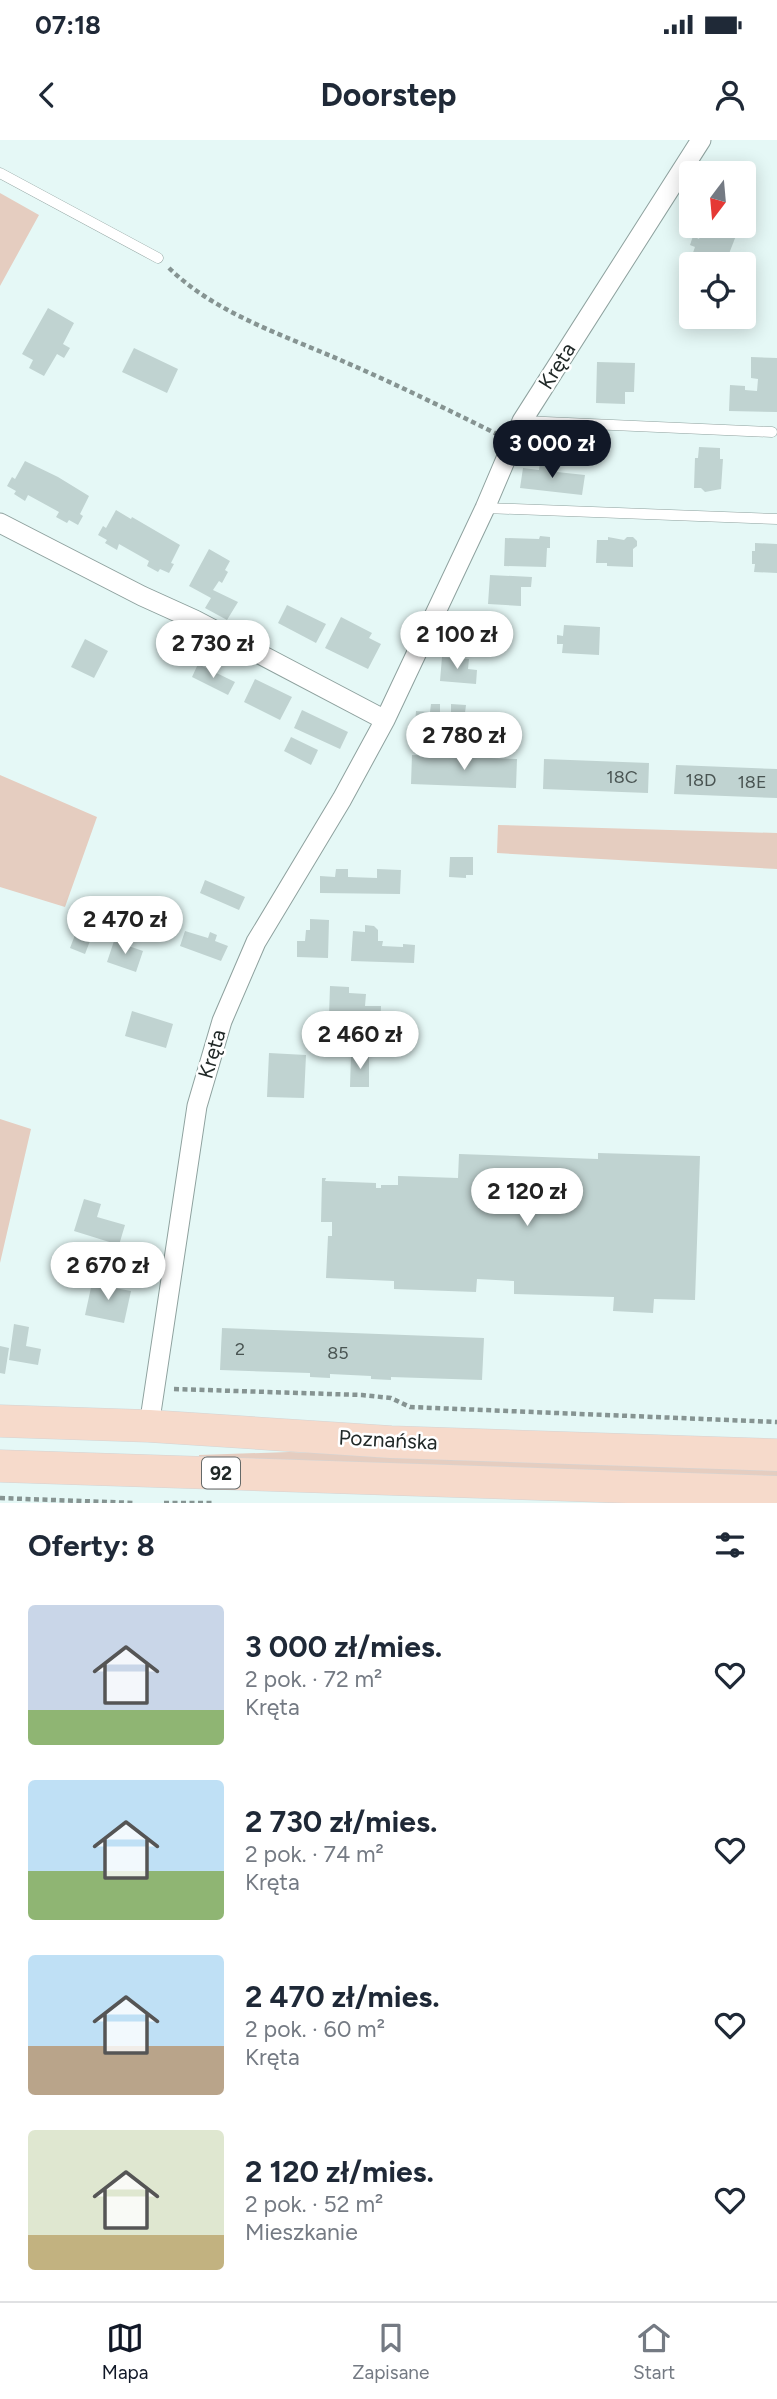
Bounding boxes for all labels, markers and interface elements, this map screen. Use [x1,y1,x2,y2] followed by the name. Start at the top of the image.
[35,9,101,41] text: 07:18
[28,76,66,114] icon: back
[320,76,457,114] text: Doorstep
[711,76,749,114] icon: person
[679,161,756,238] north arrow
[679,161,756,329] map controls
[679,252,756,329] button: locate
[533,338,580,394] street label: Kręta
[480,420,624,480] pin: 3 000 zł
[509,429,595,457] text: 3 000 zł
[385,612,529,671] pin: 2 100 zł
[141,620,285,680] pin: 2 730 zł
[416,620,498,648] text: 2 100 zł
[172,629,254,657] text: 2 730 zł
[392,712,536,772] pin: 2 780 zł
[422,721,506,749] text: 2 780 zł
[606,766,638,788] house number: 18C
[686,769,716,791] house number: 18D
[737,771,767,793] house number: 18E
[53,896,197,956] pin: 2 470 zł
[83,905,167,933] text: 2 470 zł
[288,1012,432,1071] pin: 2 460 zł
[318,1020,402,1048] text: 2 460 zł
[193,1026,230,1081] street label: Kręta
[455,1168,599,1228] pin: 2 120 zł
[487,1177,567,1205] text: 2 120 zł
[36,1242,180,1302] pin: 2 670 zł
[67,1251,149,1279] text: 2 670 zł
[235,1338,245,1360] house number: 2
[327,1342,349,1364] house number: 85
[338,1424,438,1455] street label: Poznańska
[202,1457,240,1488] road number: 92
[711,1526,749,1564] icon: filters
[28,1527,155,1564] text: Oferty: 8
[245,1628,442,1665] text: 3 000 zł/mies.
[84,1633,168,1717] icon: home
[711,1656,749,1694] icon: heart
[245,1665,382,1693] text: 2 pok. · 72 m²
[245,1693,300,1721] text: Kręta
[245,1803,437,1840] text: 2 730 zł/mies.
[84,1808,168,1892] icon: home
[711,1831,749,1869] icon: heart
[245,1840,384,1868] text: 2 pok. · 74 m²
[245,1868,300,1896] text: Kręta
[245,1978,440,2015] text: 2 470 zł/mies.
[84,1983,168,2067] icon: home
[711,2006,749,2044] icon: heart
[245,2015,385,2043] text: 2 pok. · 60 m²
[245,2043,300,2071] text: Kręta
[245,2153,434,2190] text: 2 120 zł/mies.
[84,2158,168,2242] icon: home
[711,2181,749,2219] icon: heart
[245,2190,383,2218] text: 2 pok. · 52 m²
[245,2218,358,2246] text: Mieszkanie
[102,2319,149,2384] tab: Mapa
[352,2319,429,2384] tab: Zapisane
[633,2319,675,2384] tab: Start

